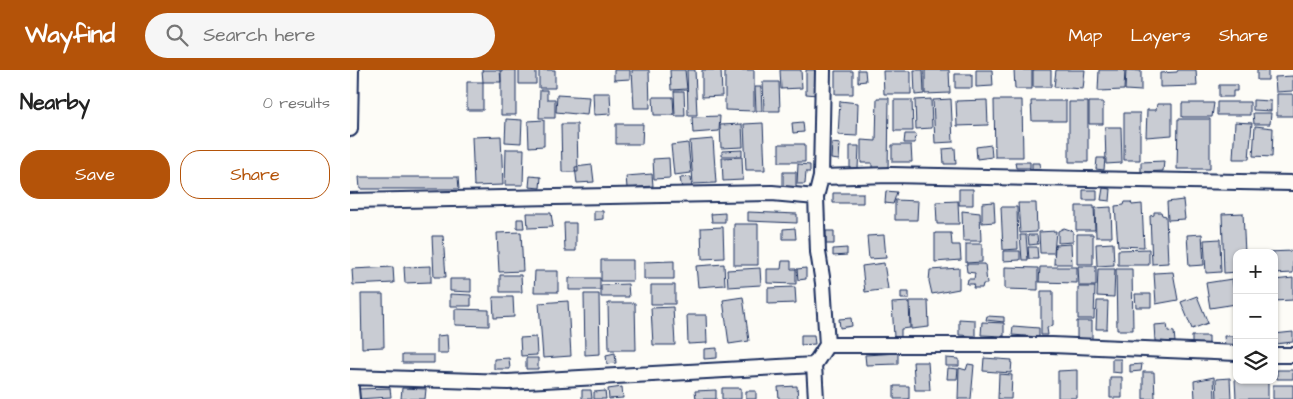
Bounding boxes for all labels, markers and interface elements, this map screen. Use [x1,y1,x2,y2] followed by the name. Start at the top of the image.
[145,13,495,58] search box
[25,18,115,52] text: Wayfind
[163,21,191,49] icon: search
[203,22,315,49] text: Search here
[1068,23,1102,48] text: Map
[1130,23,1191,48] text: Layers
[1219,23,1268,48] text: Share
[20,88,90,117] text: Nearby
[263,92,330,114] text: 0 results
[20,150,170,199] button: Save
[180,150,330,199] button: Share
[1233,249,1278,384] map controls
[1233,249,1278,294] button: +
[1233,294,1278,339] button: −
[1233,339,1278,384] button: layers

